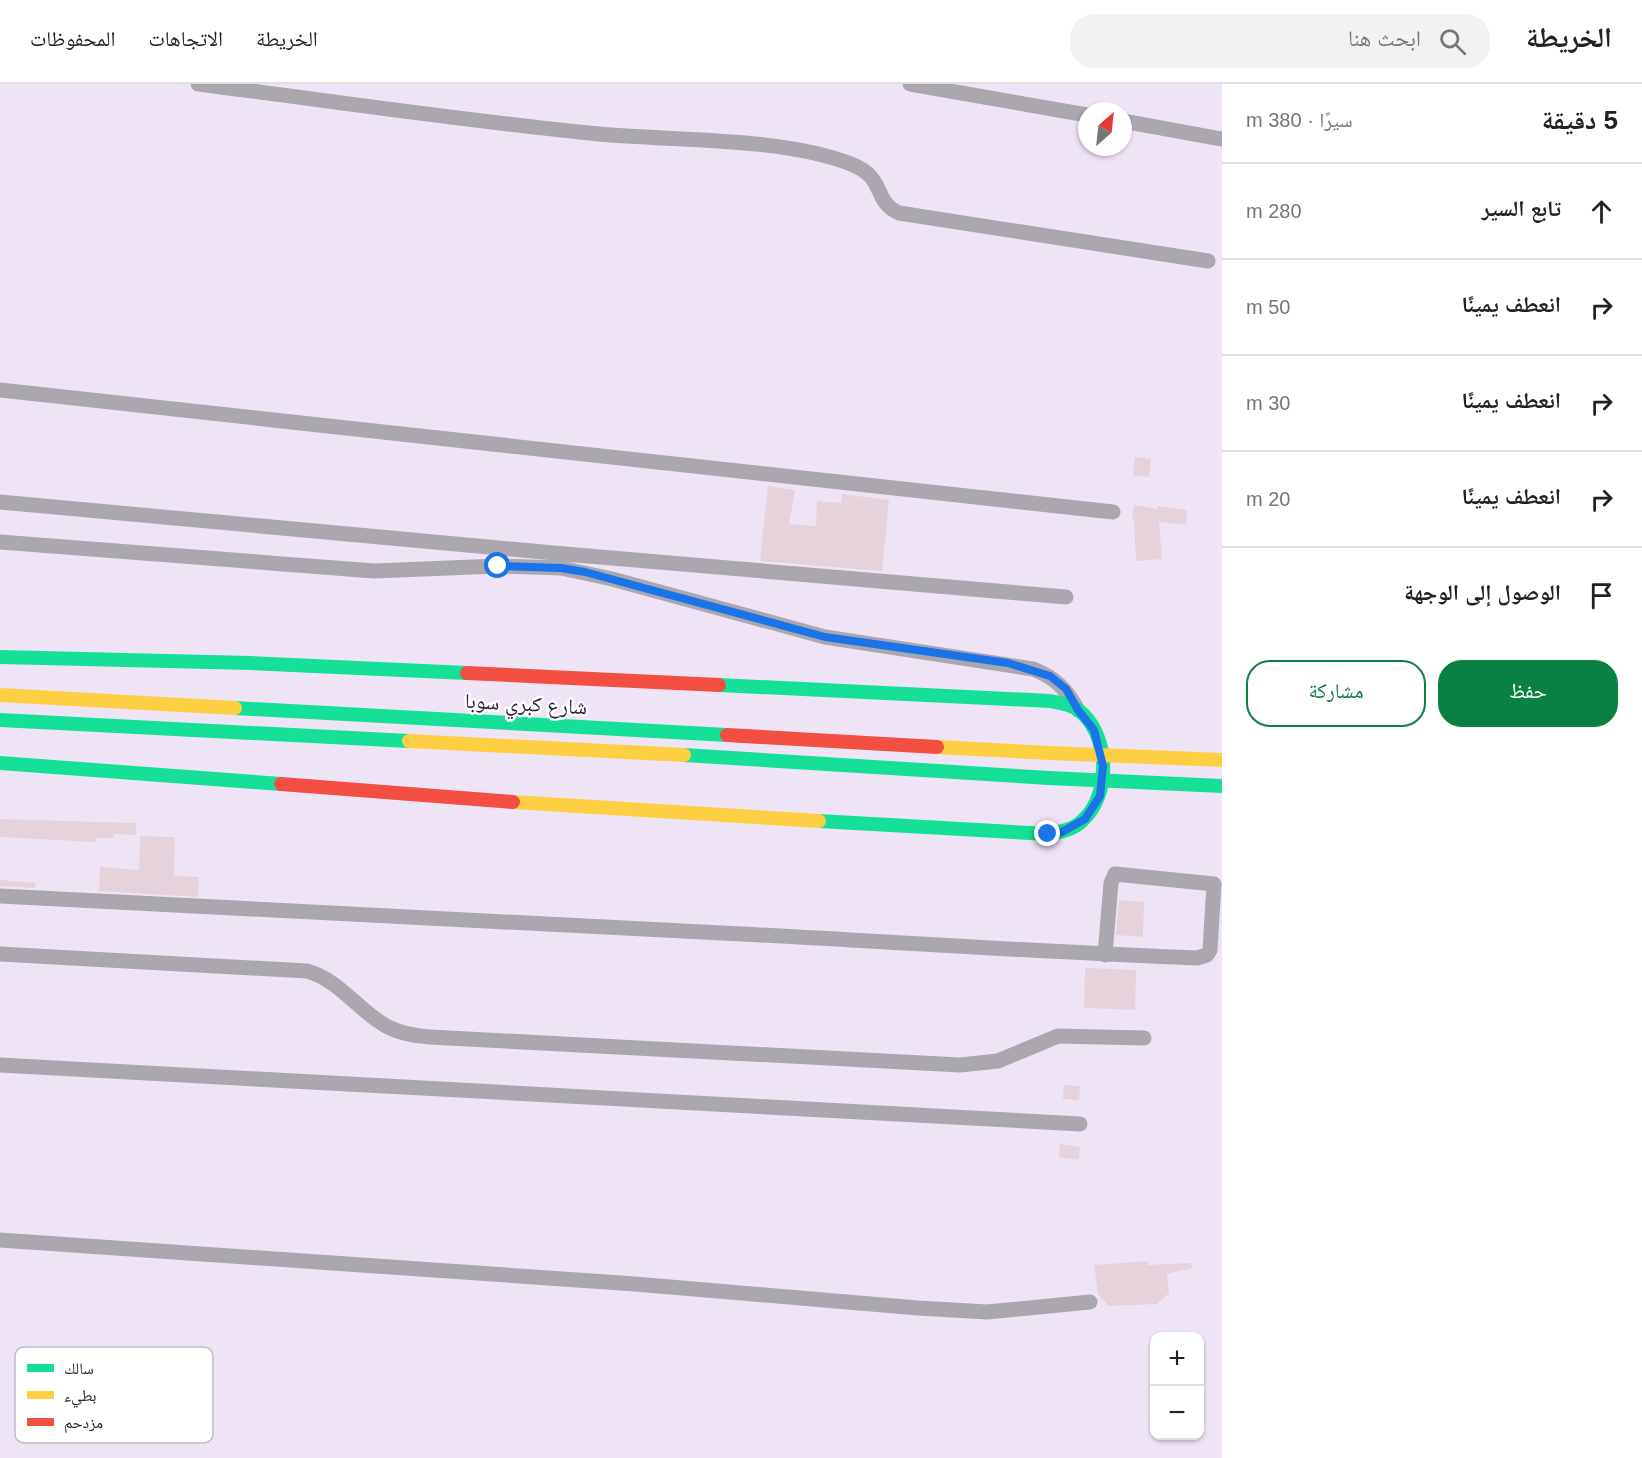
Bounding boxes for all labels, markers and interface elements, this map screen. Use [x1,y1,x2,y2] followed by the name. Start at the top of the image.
[1070,14,1490,68] search box
[1526,22,1612,53] text: الخريطة
[1436,25,1469,58] icon: search
[1348,26,1421,51] text: ابحث هنا
[30,27,115,50] text: المحفوظات
[148,27,223,50] text: الاتجاهات
[256,27,318,50] text: الخريطة
[1078,102,1132,156] north arrow
[1542,105,1618,135] text: 5 دقيقة
[1246,109,1353,131] text: سيرًا · 380 m
[1585,195,1618,228] icon: ahead
[1481,196,1561,221] text: تابع السير
[1246,200,1302,222] text: 280 m
[1585,291,1618,324] icon: right
[1462,292,1561,317] text: انعطف يمينًا
[1246,296,1290,318] text: 50 m
[1585,387,1618,420] icon: right
[1462,388,1561,413] text: انعطف يمينًا
[1246,392,1290,414] text: 30 m
[1585,483,1618,516] icon: right
[1462,484,1561,509] text: انعطف يمينًا
[1246,488,1290,510] text: 20 m
[484,552,510,578] route start
[1585,579,1618,612] icon: arrive
[1404,580,1561,605] text: الوصول إلى الوجهة
[1246,660,1426,727] button: مشاركة
[1438,660,1618,727] button: حفظ
[464,689,588,724] street label: شارع كبري سوبا
[1034,820,1060,846] route end
[1150,1332,1204,1440] map controls
[1150,1332,1204,1386] button: +
[15,1347,213,1443] legend
[64,1360,94,1377] text: سالك
[1150,1386,1204,1440] button: −
[64,1387,96,1408] text: بطيء
[64,1414,103,1433] text: مزدحم

